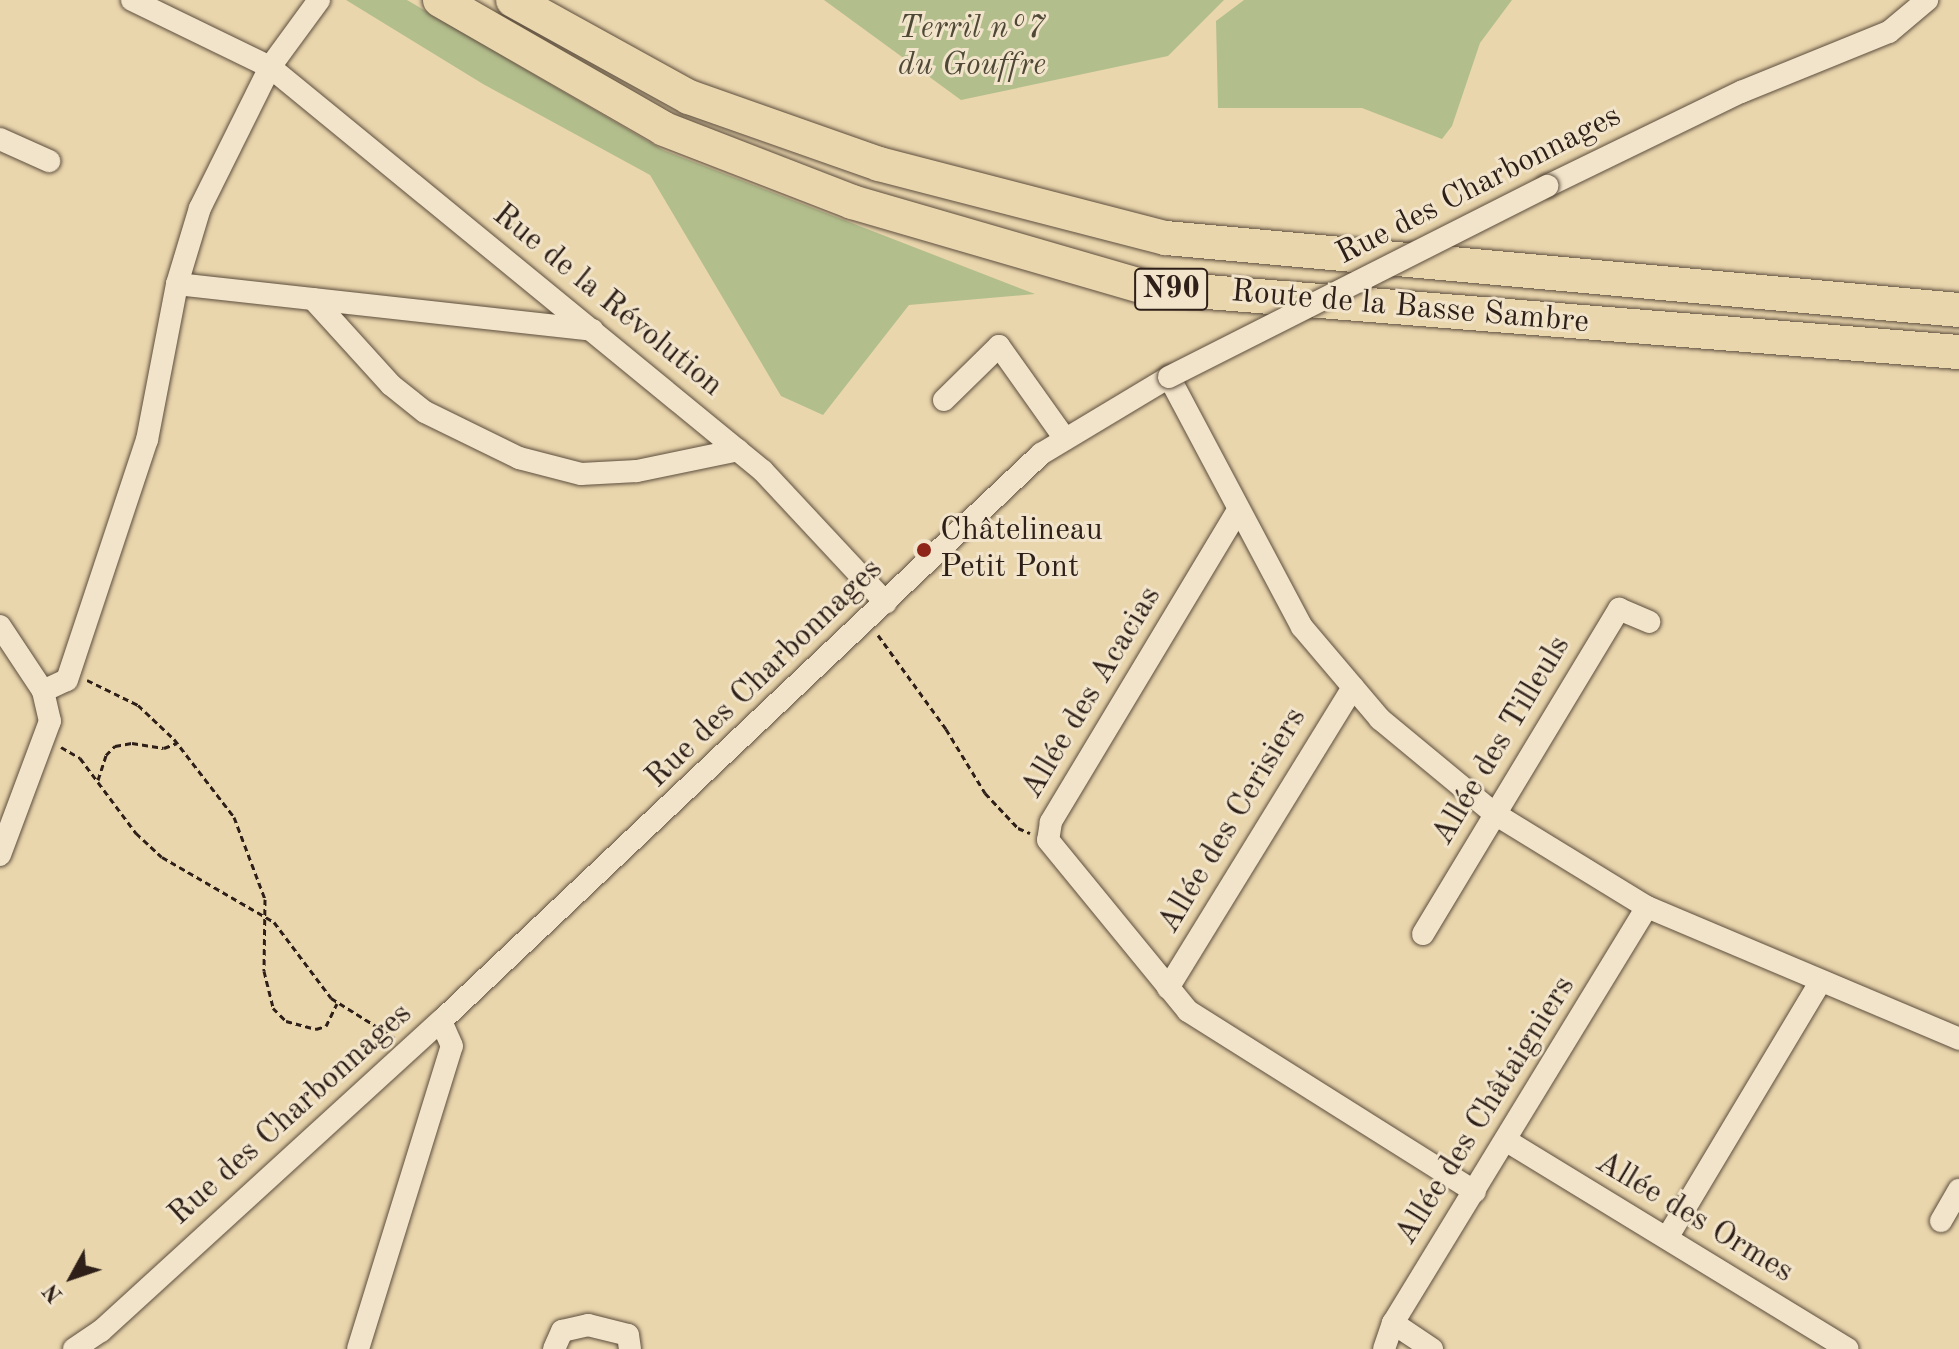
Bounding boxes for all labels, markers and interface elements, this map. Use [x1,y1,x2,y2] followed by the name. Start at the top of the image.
[898,11,1046,86] park label: Terril n°7 du Gouffre
[1330,98,1628,274] street label: Rue des Charbonnages
[484,196,730,406] street label: Rue de la Révolution
[1133,263,1209,315] road number: N90
[1229,273,1591,343] street label: Route de la Basse Sambre
[940,513,1103,588] place label: Châtelineau Petit Pont
[915,541,933,559] marker: Châtelineau Petit Pont
[639,551,891,797] street label: Rue des Charbonnages
[1014,580,1170,806] street label: Allée des Acacias
[1424,629,1580,853] street label: Allée des Tilleuls
[1150,701,1316,941] street label: Allée des Cerisiers
[1388,970,1584,1252] street label: Allée des Châtaigniers
[161,996,421,1234] street label: Rue des Charbonnages
[1588,1144,1800,1292] street label: Allée des Ormes
[32,1237,112,1317] north arrow
[40,1279,67,1306] text: N

